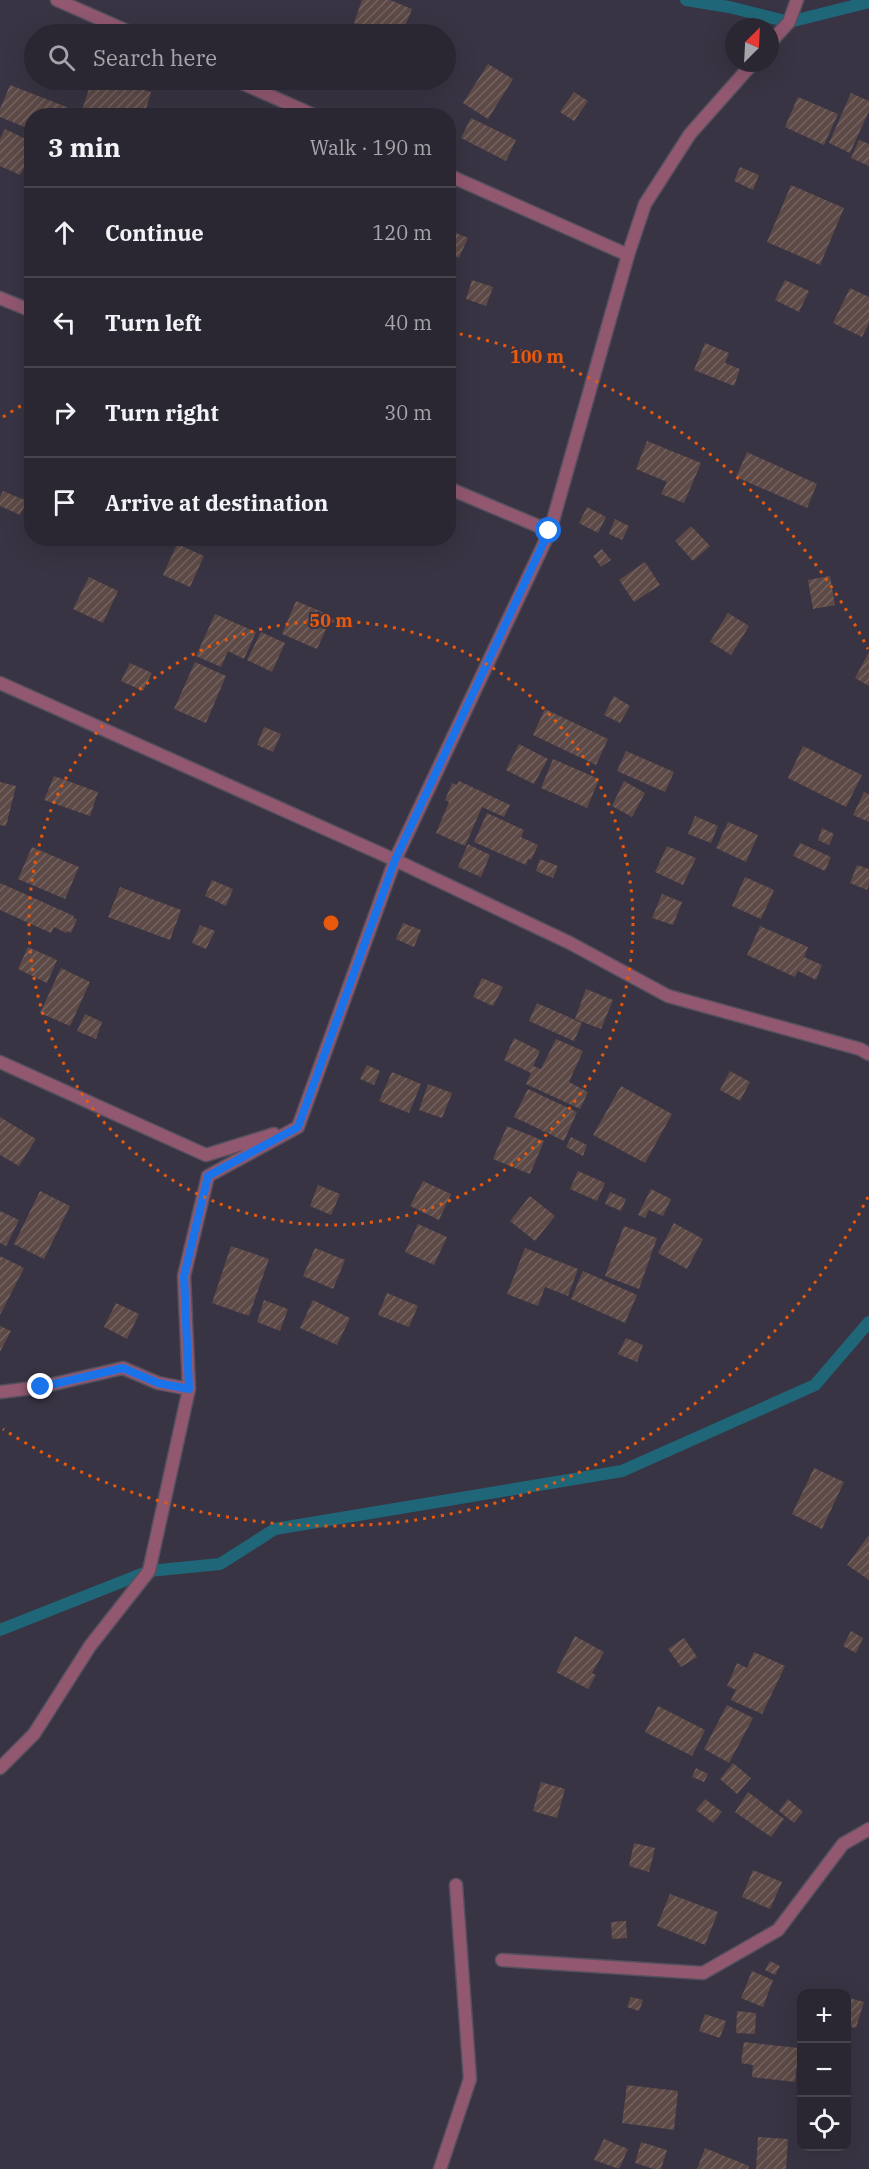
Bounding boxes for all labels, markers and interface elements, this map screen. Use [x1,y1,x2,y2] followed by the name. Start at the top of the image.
[725,18,779,72] north arrow
[24,24,456,90] search box
[45,41,78,74] icon: search
[93,43,217,72] text: Search here
[48,130,121,164] text: 3 min
[310,134,432,161] text: Walk · 190 m
[48,216,81,249] icon: ahead
[105,218,204,247] text: Continue
[372,219,432,246] text: 120 m
[48,306,81,339] icon: left
[105,308,201,337] text: Turn left
[384,309,432,336] text: 40 m
[510,345,565,368] text: 100 m
[48,396,81,429] icon: right
[105,398,219,427] text: Turn right
[384,399,432,426] text: 30 m
[48,486,81,519] icon: arrive
[105,488,328,517] text: Arrive at destination
[535,517,561,543] route start
[309,609,353,632] text: 50 m
[321,913,341,933] centre of rings
[27,1373,53,1399] route end
[797,1989,851,2151] map controls
[797,1989,851,2043] button: +
[797,2043,851,2097] button: −
[797,2097,851,2151] button: locate

